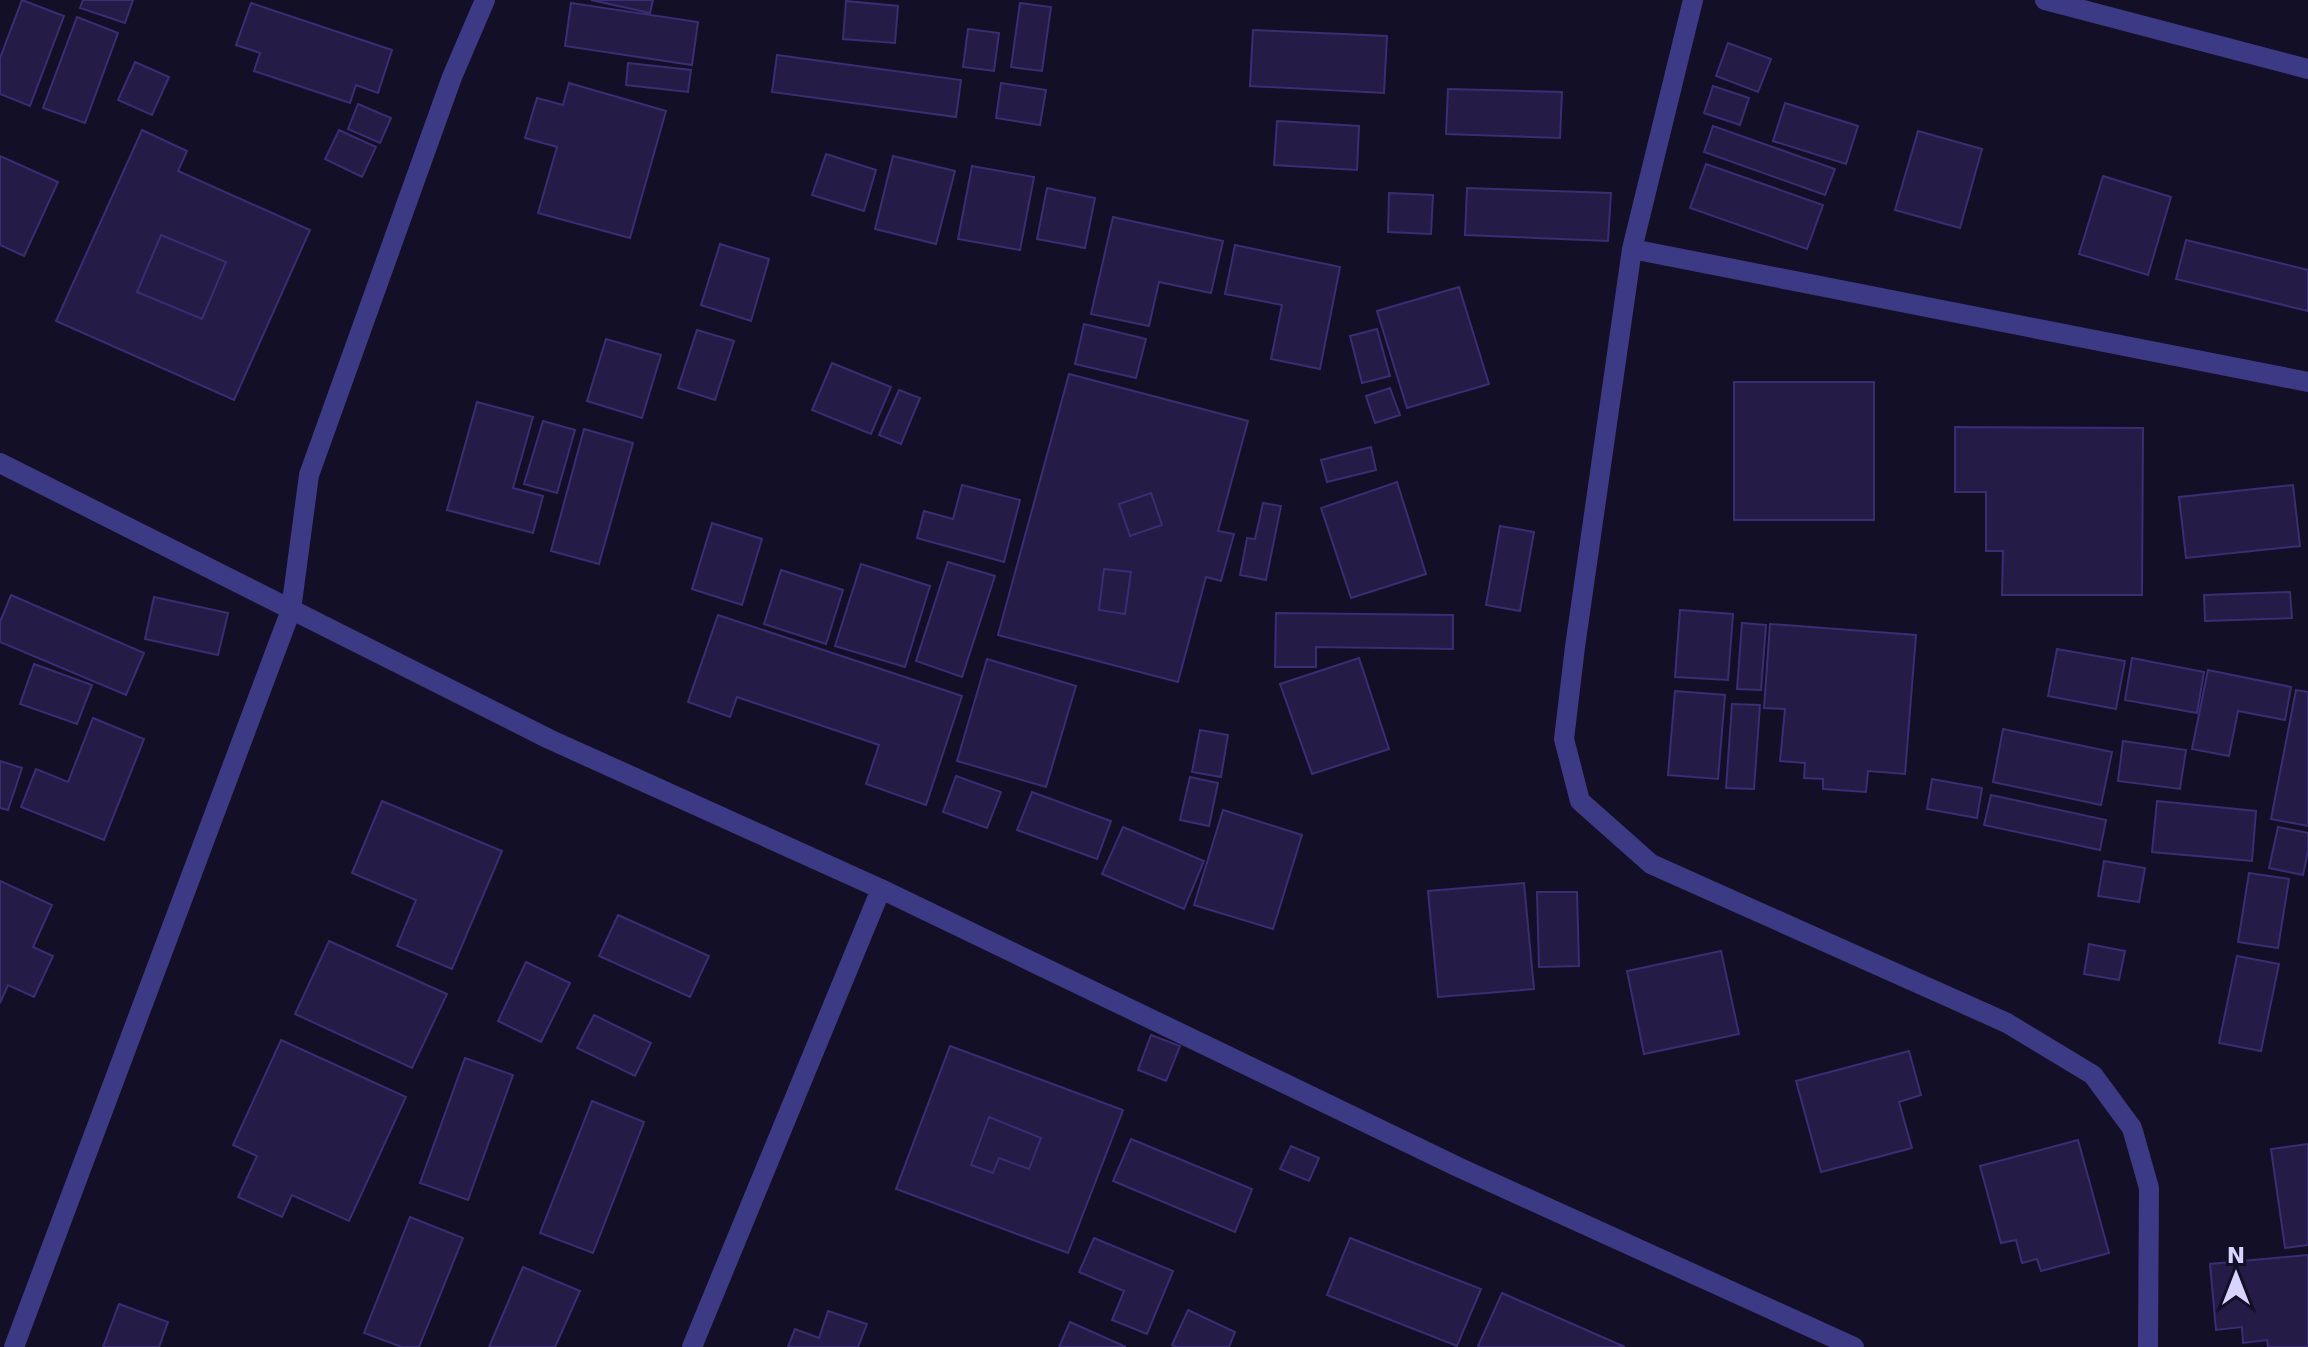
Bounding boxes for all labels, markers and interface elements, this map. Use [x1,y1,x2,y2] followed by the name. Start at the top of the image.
[2196,1235,2276,1315] north arrow
[2227,1243,2245,1268] text: N

